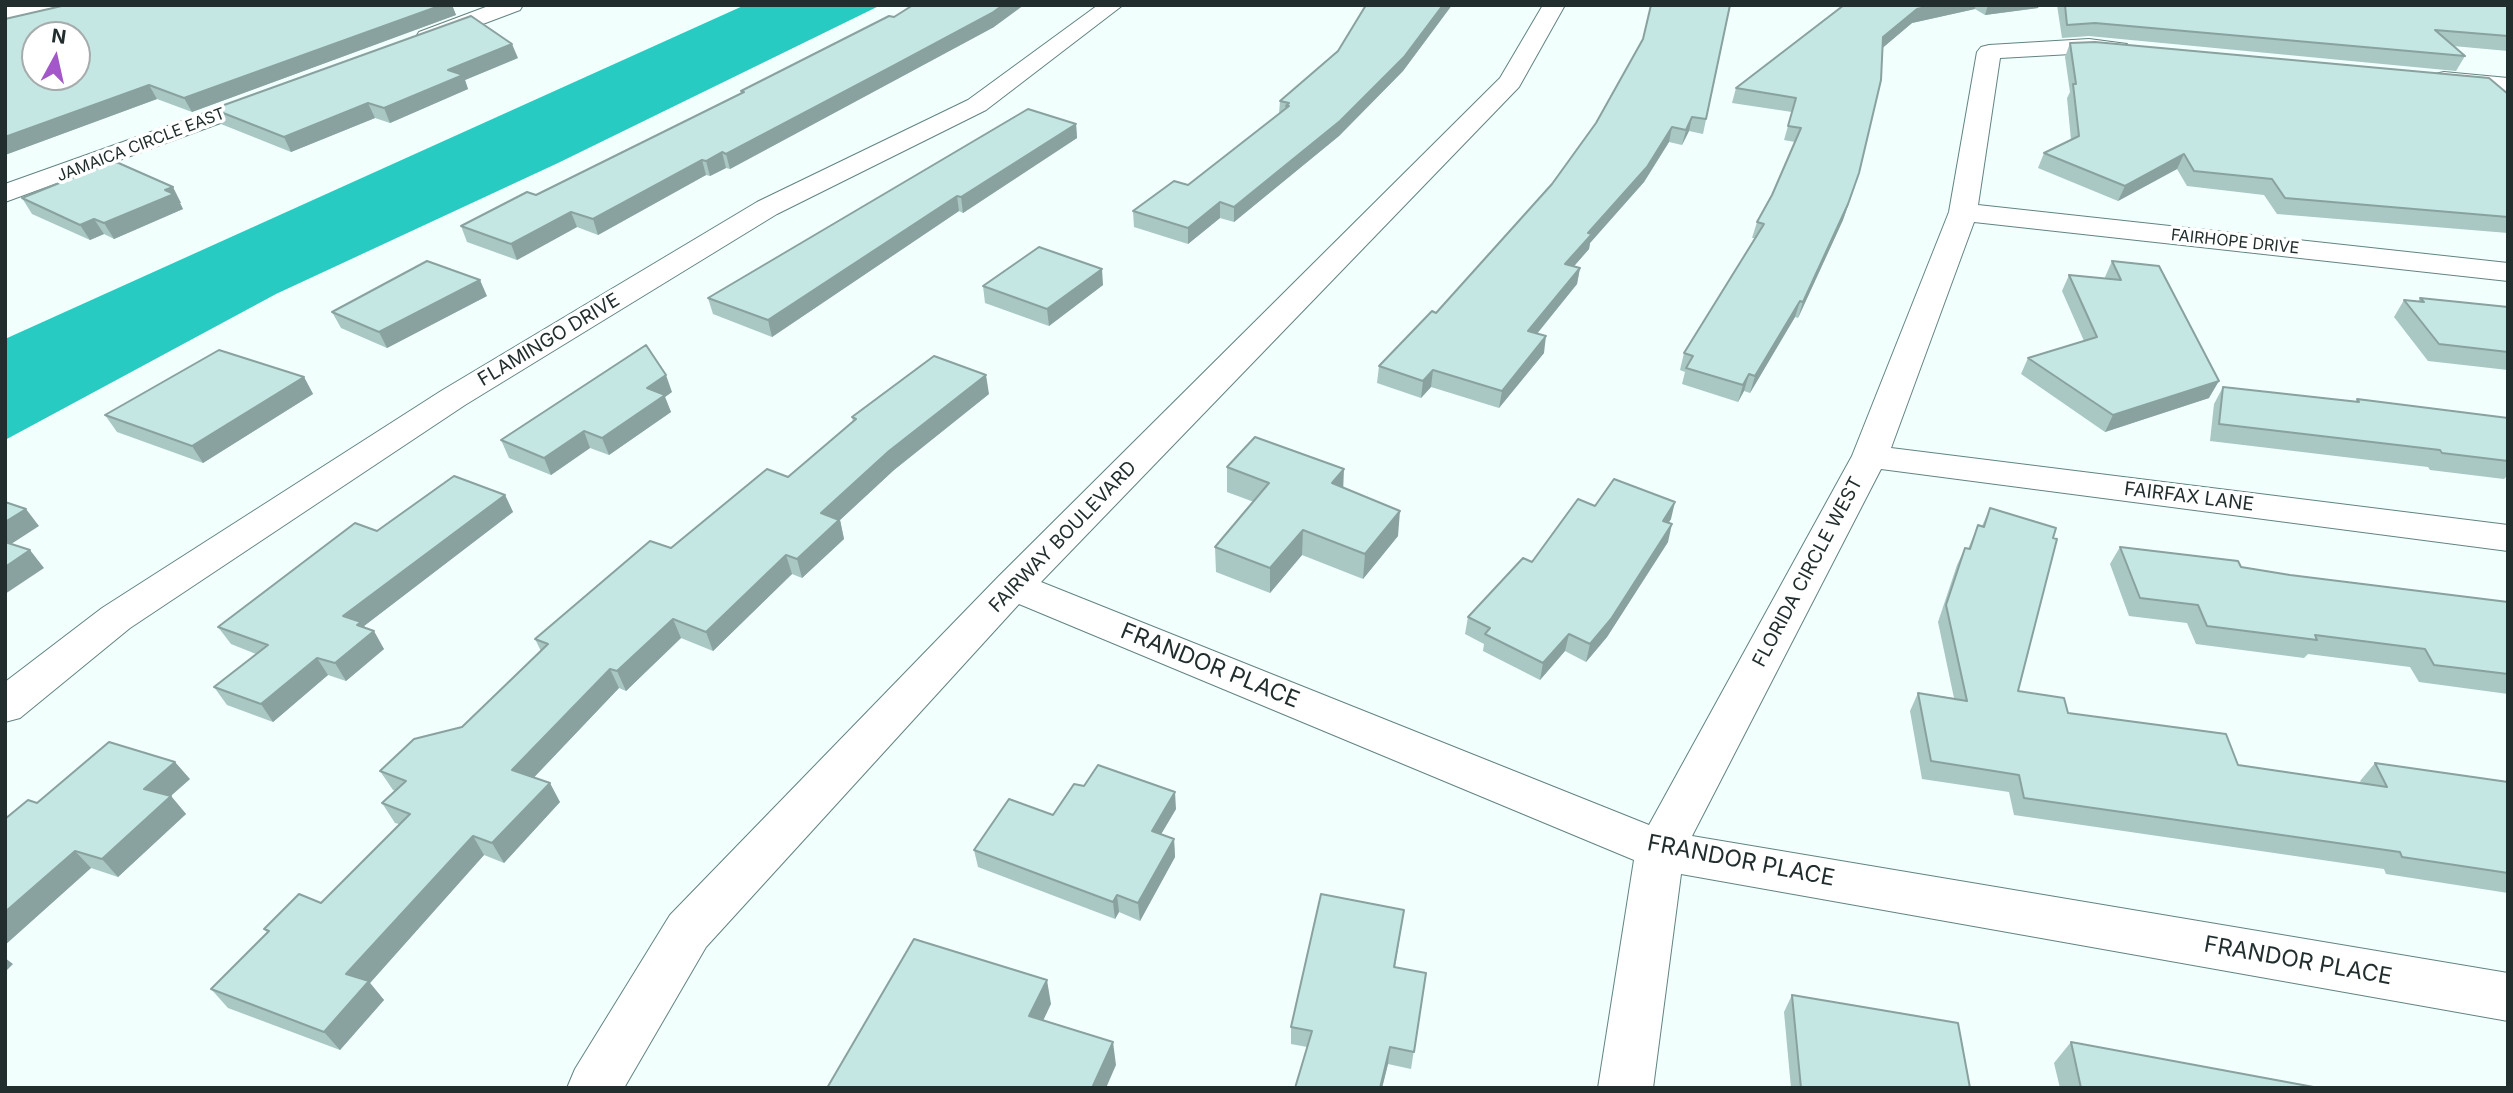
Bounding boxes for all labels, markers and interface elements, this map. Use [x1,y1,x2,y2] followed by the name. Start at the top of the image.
[21,21,91,91] north arrow
[50,24,67,49] text: N
[54,104,228,186] street label: JAMAICA CIRCLE EAST
[2170,226,2300,258] street label: FAIRHOPE DRIVE
[474,289,624,391] street label: FLAMINGO DRIVE
[985,457,1141,617] street label: FAIRWAY BOULEVARD
[1748,473,1868,671] street label: FLORIDA CIRCLE WEST
[2123,478,2255,516] street label: FAIRFAX LANE
[1117,618,1303,714] street label: FRANDOR PLACE
[1645,829,1837,893] street label: FRANDOR PLACE
[2202,931,2394,991] street label: FRANDOR PLACE

